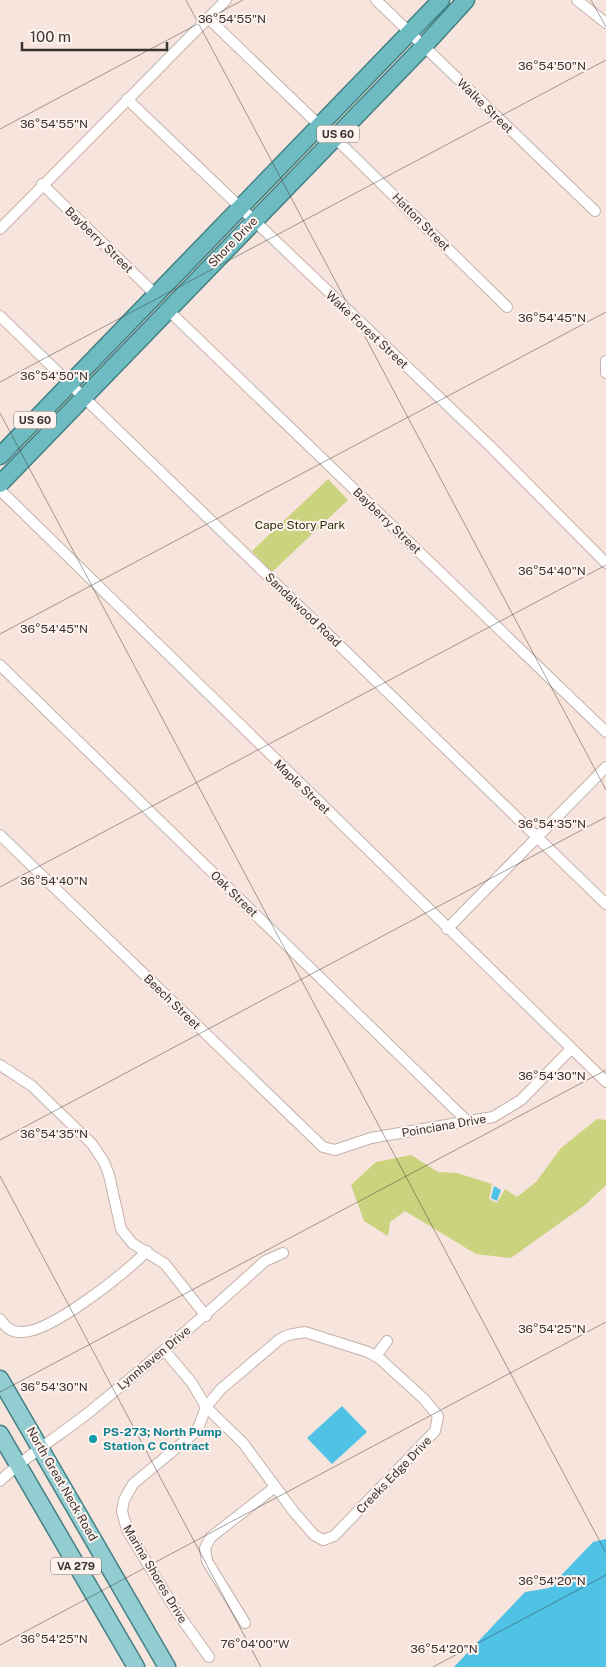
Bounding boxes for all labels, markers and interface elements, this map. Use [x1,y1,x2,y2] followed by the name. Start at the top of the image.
[198,12,266,26] text: 36°54'55"N
[22,20,168,52] scale bar
[30,28,71,45] text: 100 m
[518,59,586,73] text: 36°54'50"N
[454,76,516,136] street label: Walke Street
[20,117,88,131] text: 36°54'55"N
[317,126,359,142] road number: US 60
[389,190,453,254] street label: Hatton Street
[62,204,136,276] street label: Bayberry Street
[205,214,261,270] street label: Shore Drive
[323,288,411,372] street label: Wake Forest Street
[518,311,586,325] text: 36°54'45"N
[20,369,88,383] text: 36°54'50"N
[14,412,56,428] road number: US 60
[350,485,424,557] street label: Bayberry Street
[255,518,345,532] park label: Cape Story Park
[518,564,586,578] text: 36°54'40"N
[262,570,344,650] street label: Sandalwood Road
[20,622,88,636] text: 36°54'45"N
[271,757,333,817] street label: Maple Street
[518,817,586,831] text: 36°54'35"N
[208,868,261,920] street label: Oak Street
[20,874,88,888] text: 36°54'40"N
[141,972,203,1033] street label: Beech Street
[518,1069,586,1083] text: 36°54'30"N
[401,1112,488,1140] street label: Poinciana Drive
[20,1127,88,1141] text: 36°54'35"N
[518,1322,586,1336] text: 36°54'25"N
[115,1323,194,1393] street label: Lynnhaven Drive
[20,1380,88,1394] text: 36°54'30"N
[24,1425,100,1543] street label: North Great Neck Road
[103,1425,222,1453] place label: PS-273; North Pump Station C Contract
[87,1433,99,1445] marker: PS-273; North Pump Station C Contract
[353,1433,435,1517] street label: Creeks Edge Drive
[120,1522,190,1626] street label: Marina Shores Drive
[51,1558,101,1574] road number: VA 279
[518,1574,586,1588] text: 36°54'20"N
[20,1632,88,1646] text: 36°54'25"N
[221,1637,290,1651] text: 76°04'00"W
[410,1642,478,1656] text: 36°54'20"N

